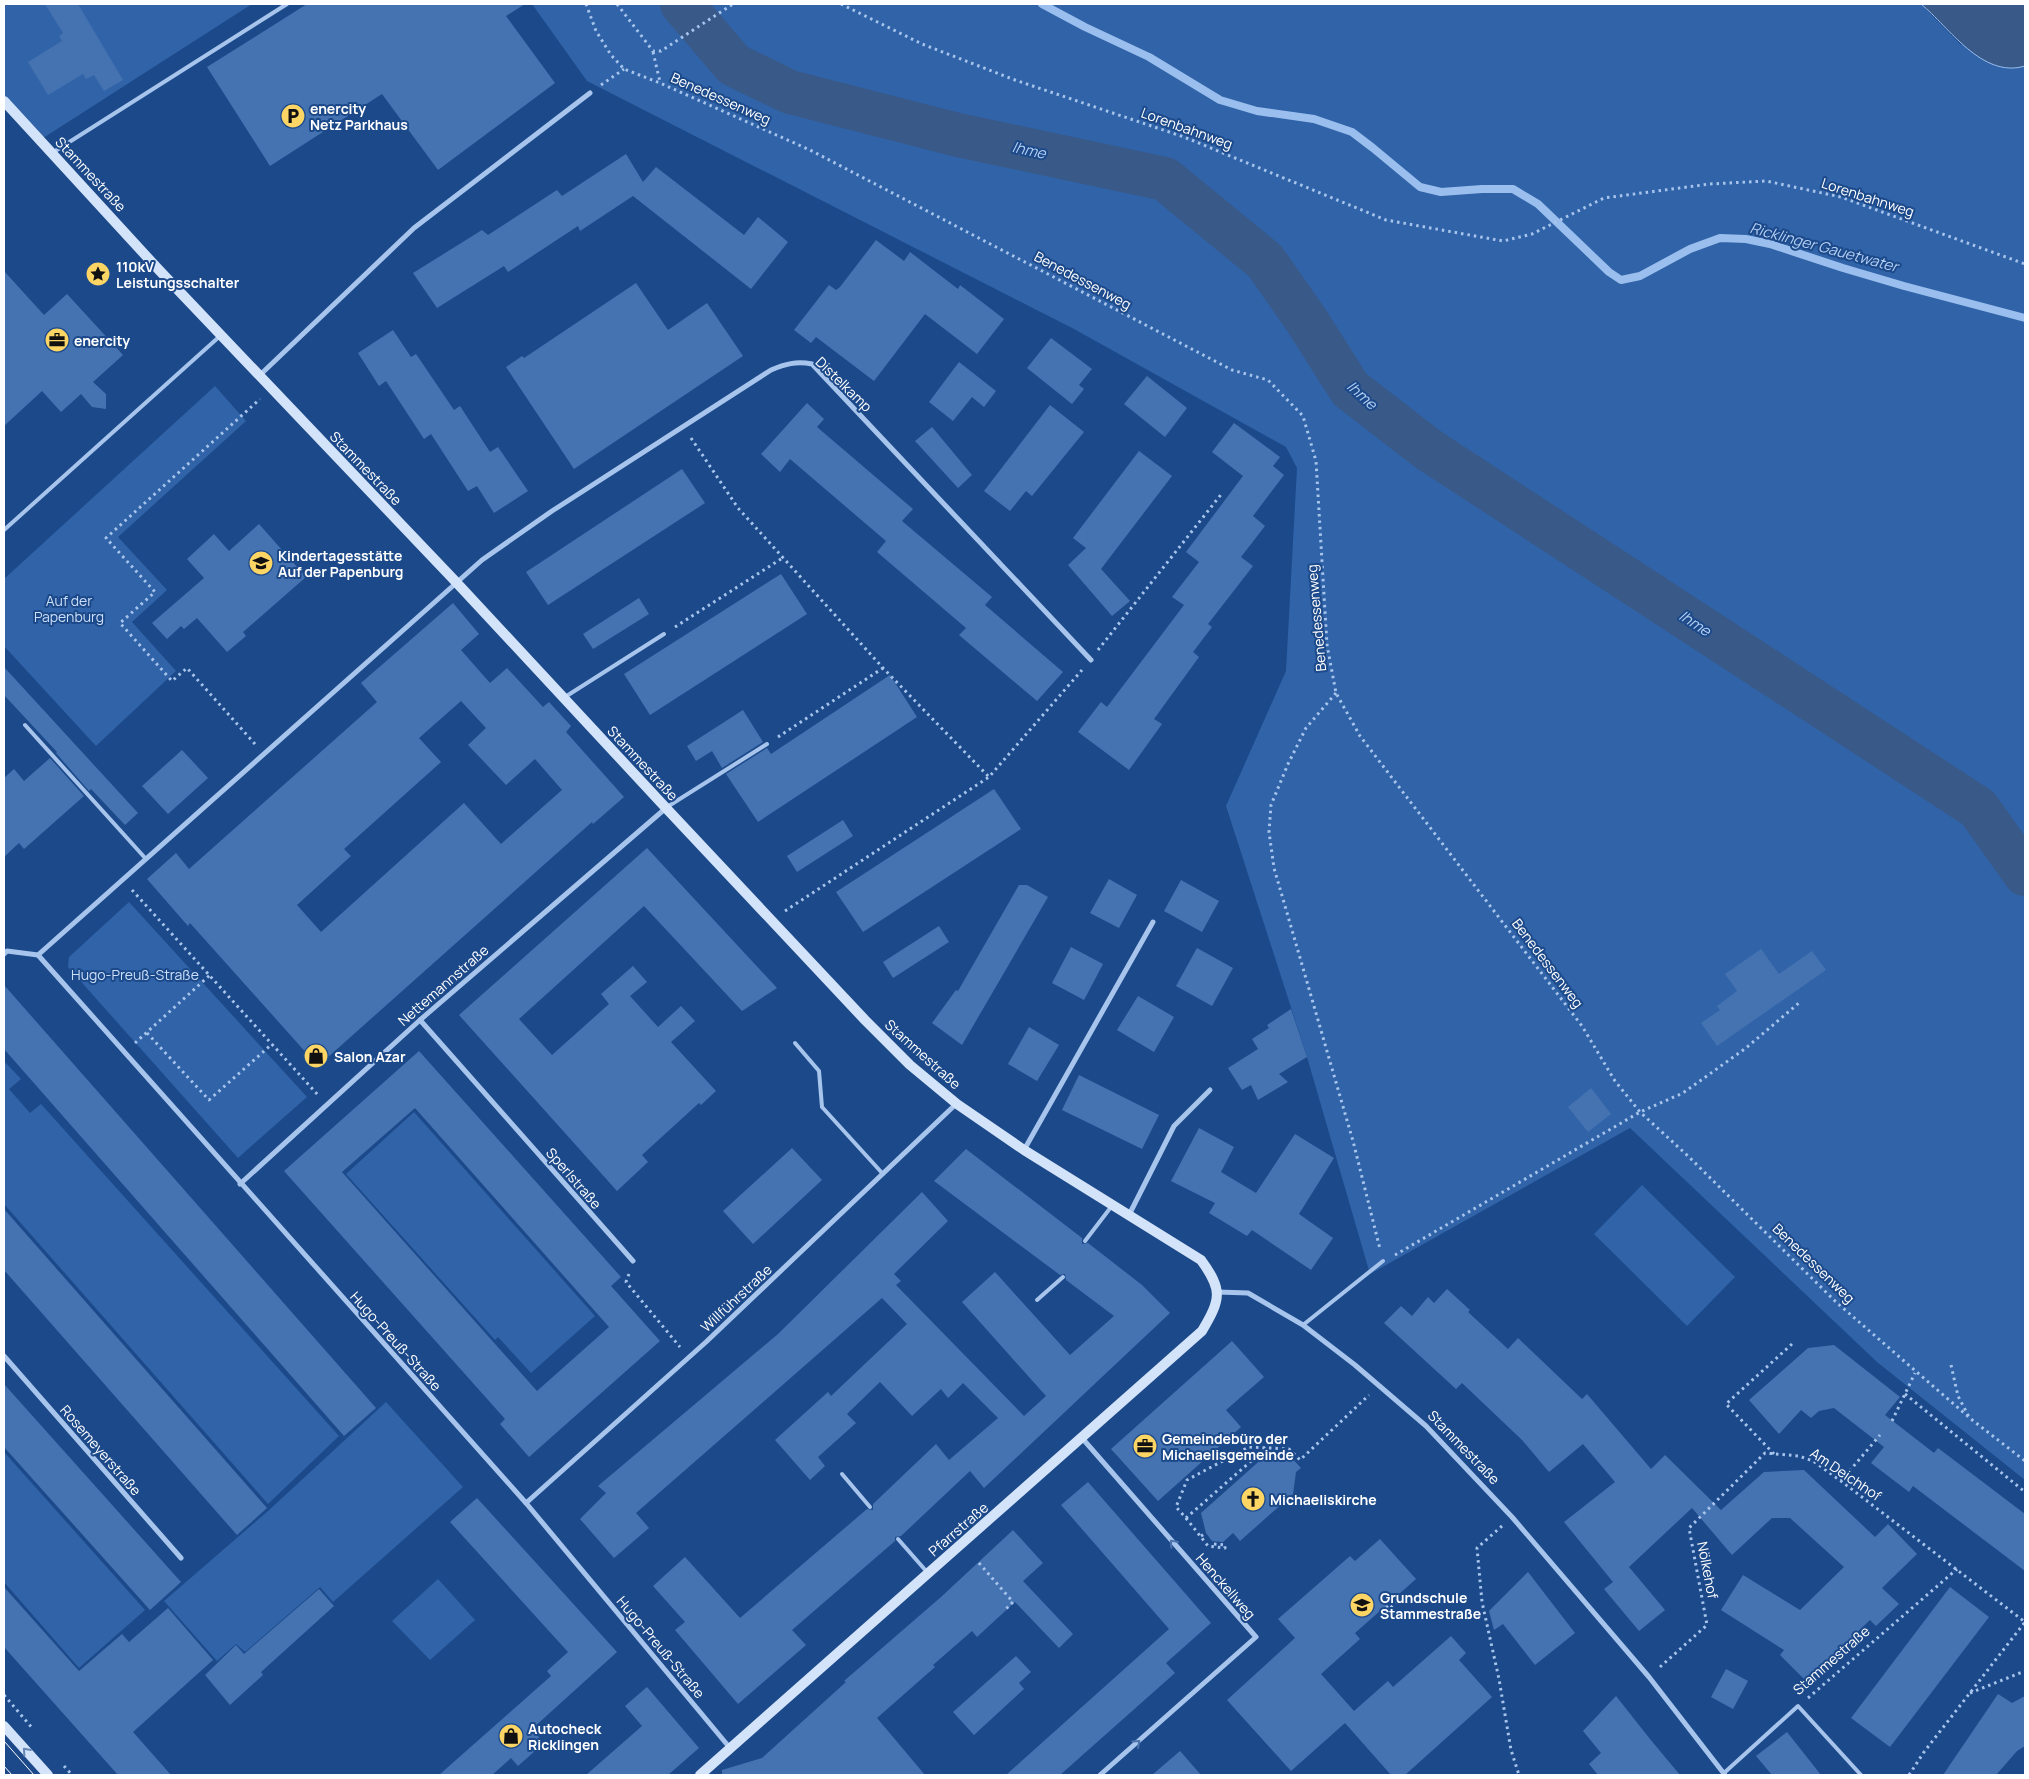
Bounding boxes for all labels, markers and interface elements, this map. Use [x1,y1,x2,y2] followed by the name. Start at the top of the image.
[668,67,774,129] street label: Benedessenweg
[310,99,408,134] place label: enercity Netz Parkhaus
[280,103,306,129] parking icon: enercity Netz Parkhaus
[1139,103,1235,153] street label: Lorenbahnweg
[51,132,131,216] street label: Stammestraße
[1010,136,1049,164] water label: Ihme
[1819,173,1917,221] street label: Lorenbahnweg
[1748,217,1903,278] water label: Ricklinger Gauetwater
[1031,246,1135,314] street label: Benedessenweg
[116,257,240,292] place label: 110kV Leistungsschalter
[85,261,111,287] place icon: 110kV Leistungsschalter
[44,327,70,353] office icon: enercity
[74,331,130,350] place label: enercity
[812,352,876,416] street label: Distelkamp
[1342,376,1383,415] water label: Ihme
[326,427,406,509] street label: Stammestraße
[278,546,403,581] place label: Kindertagesstätte Auf der Papenburg
[248,550,274,576] school or university icon: Kindertagesstätte Auf der Papenburg
[1302,564,1330,672] street label: Benedessenweg
[34,591,104,626] park label: Auf der Papenburg
[1675,605,1716,642] water label: Ihme
[603,721,683,805] street label: Stammestraße
[1508,914,1588,1012] street label: Benedessenweg
[394,940,492,1030] street label: Nettemannstraße
[71,965,199,984] park label: Hugo-Preuß-Straße
[881,1015,965,1093] street label: Stammestraße
[303,1043,329,1069] shop icon: Salon Azar
[334,1047,406,1066] place label: Salon Azar
[542,1143,606,1213] street label: Sperlstraße
[1769,1219,1859,1307] street label: Benedessenweg
[696,1260,776,1336] street label: Willführstraße
[346,1287,446,1395] street label: Hugo-Preuß-Straße
[56,1401,146,1499] street label: Rosemeyerstraße
[1424,1406,1504,1488] street label: Stammestraße
[1162,1429,1294,1464] place label: Gemeindebüro der Michaelisgemeinde
[1132,1433,1158,1459] office icon: Gemeindebüro der Michaelisgemeinde
[1807,1443,1885,1505] street label: Am Deichhof
[1240,1486,1266,1512] church icon: Michaeliskirche
[1270,1490,1377,1509] place label: Michaeliskirche
[924,1498,992,1560] street label: Pfarrstraße
[1170,1539,1179,1548] one-way arrow
[1693,1540,1723,1600] street label: Nölkehof
[1192,1549,1260,1623] street label: Henckellweg
[1380,1588,1481,1623] place label: Grundschule Stammestraße
[613,1592,709,1702] street label: Hugo-Preuß-Straße
[1349,1592,1375,1618] school or university icon: Grundschule Stammestraße
[1789,1621,1873,1699] street label: Stammestraße
[528,1719,602,1754] place label: Autocheck Ricklingen
[498,1723,524,1749] shop icon: Autocheck Ricklingen
[1131,1740,1140,1749] one-way arrow
[23,1747,32,1756] one-way arrow

